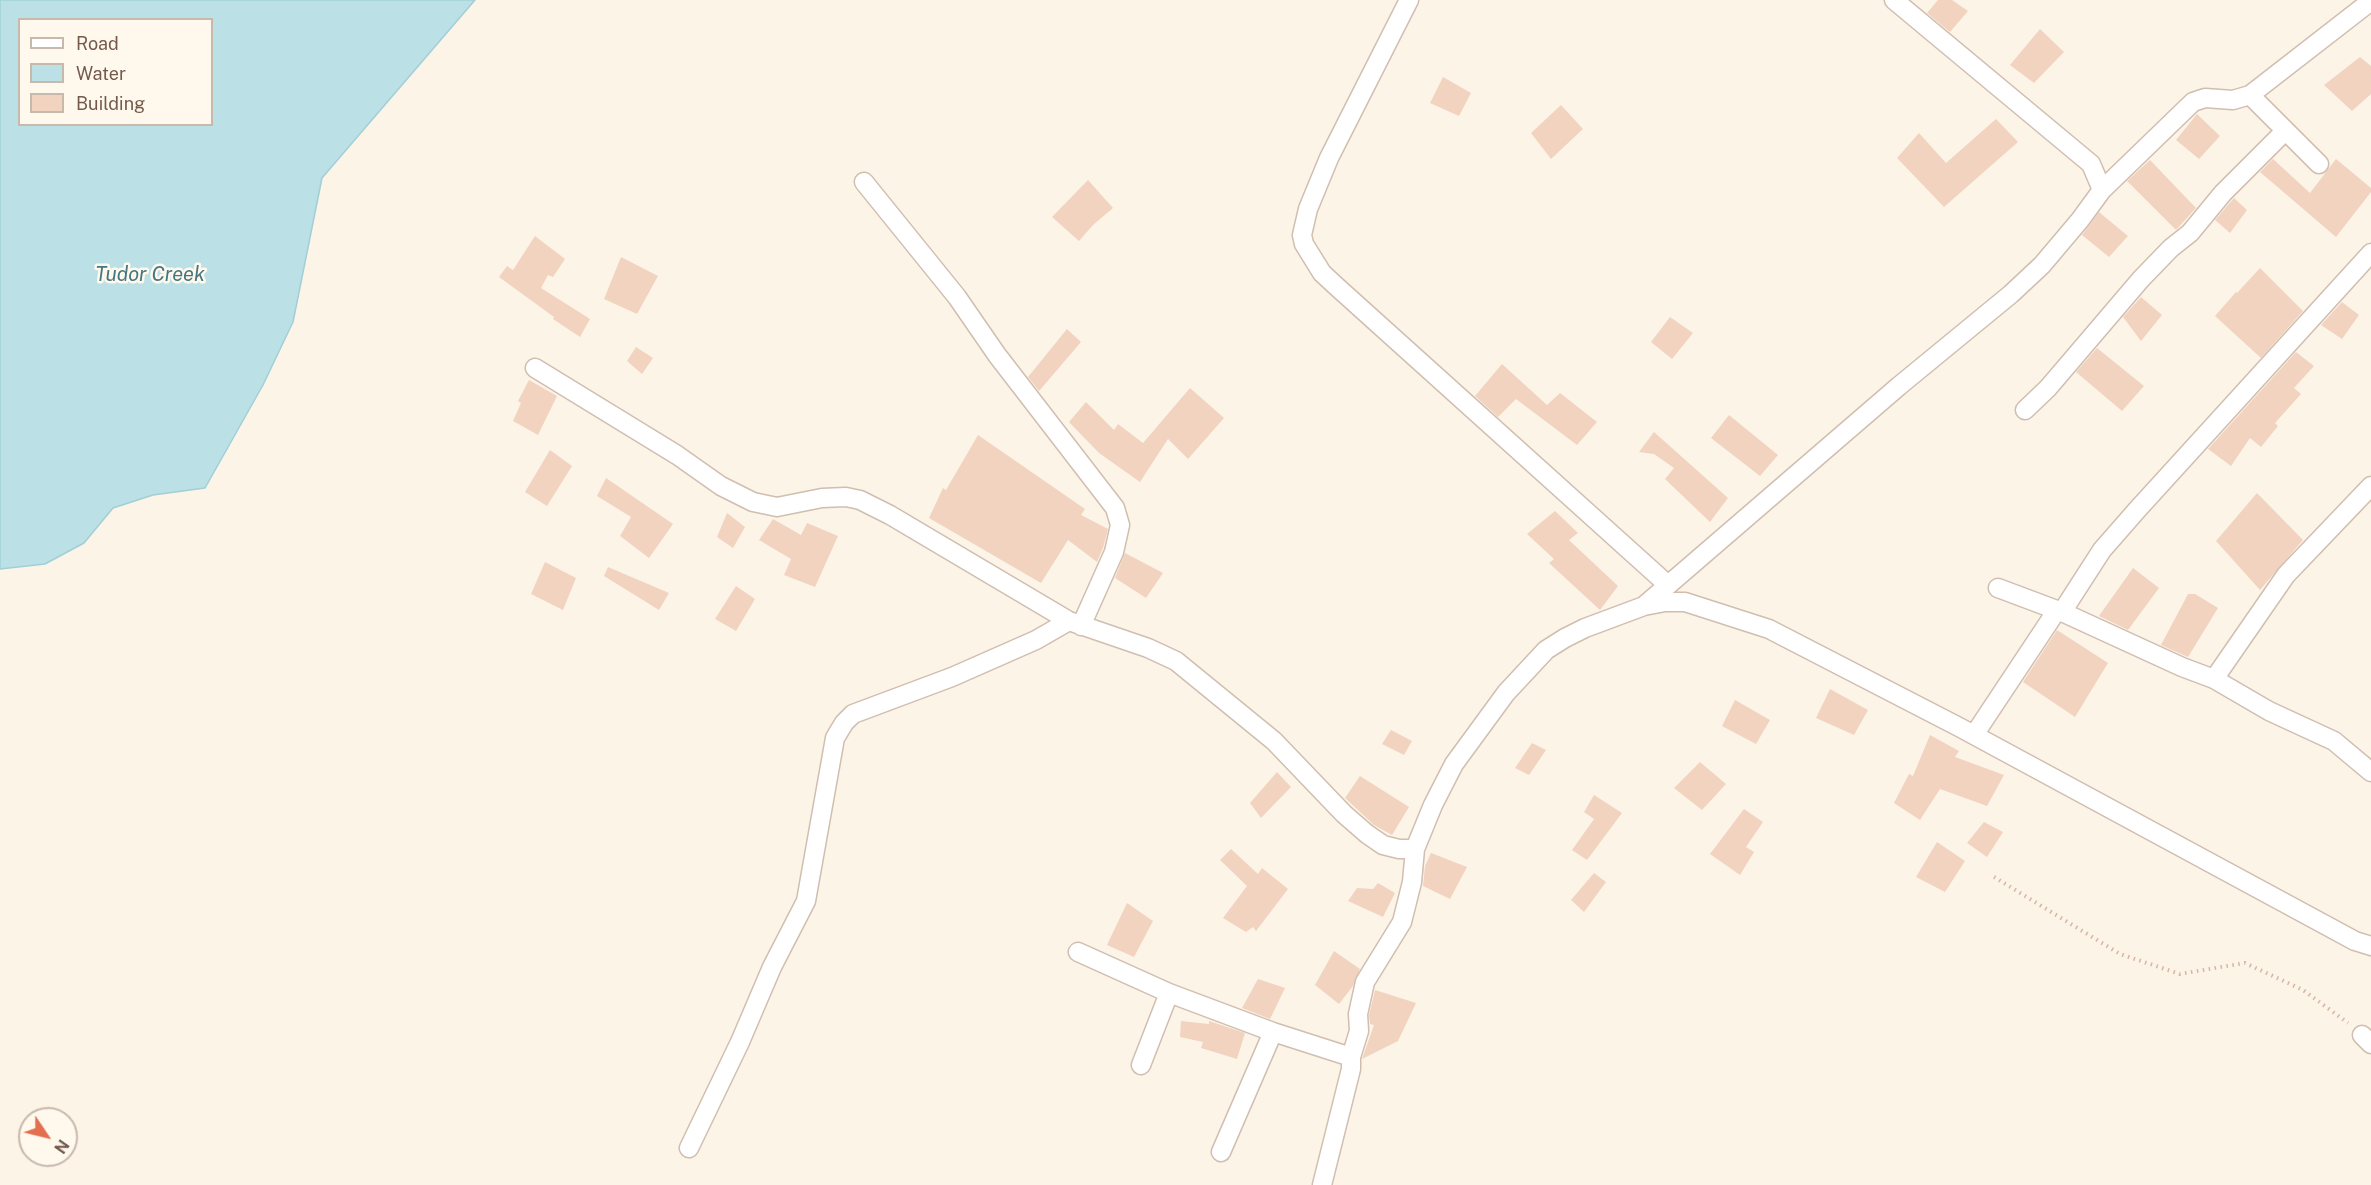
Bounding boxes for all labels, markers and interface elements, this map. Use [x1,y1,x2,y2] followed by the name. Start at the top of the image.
[18,18,213,126] legend
[76,33,119,54] text: Road
[76,63,126,84] text: Water
[76,93,145,114] text: Building
[95,263,205,287] water label: Tudor Creek
[18,1107,78,1167] north arrow
[50,1136,73,1157] text: N

